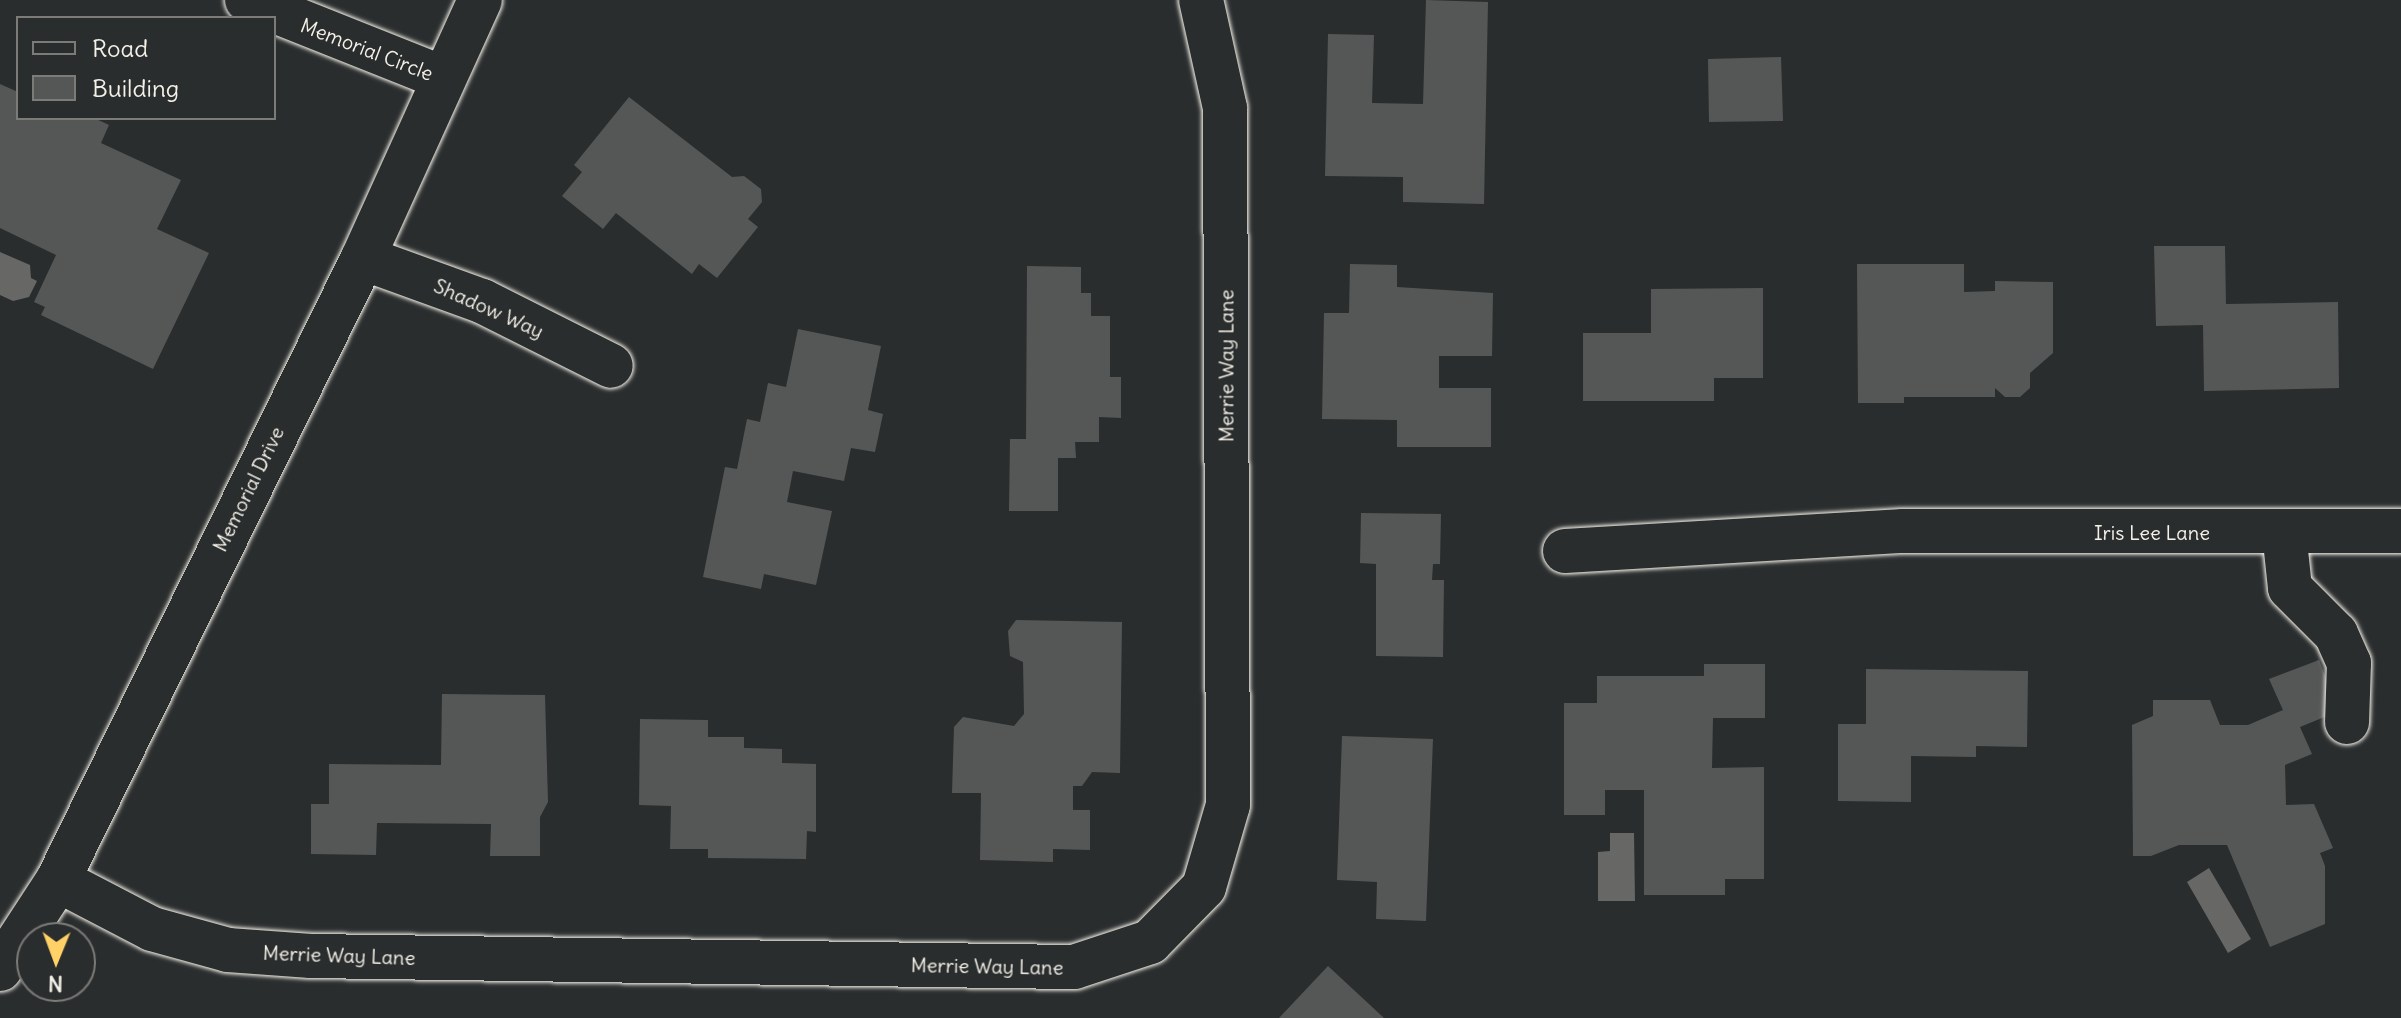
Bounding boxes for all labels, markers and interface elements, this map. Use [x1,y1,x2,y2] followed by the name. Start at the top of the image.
[297,13,437,85] street label: Memorial Circle
[16,16,276,120] legend
[92,33,148,63] text: Road
[92,73,179,103] text: Building
[430,273,548,343] street label: Shadow Way
[1214,290,1238,442] street label: Merrie Way Lane
[207,423,289,555] street label: Memorial Drive
[2094,520,2210,544] street label: Iris Lee Lane
[16,922,96,1002] north arrow
[262,940,416,970] street label: Merrie Way Lane
[910,953,1064,979] street label: Merrie Way Lane
[48,970,63,998] text: N

